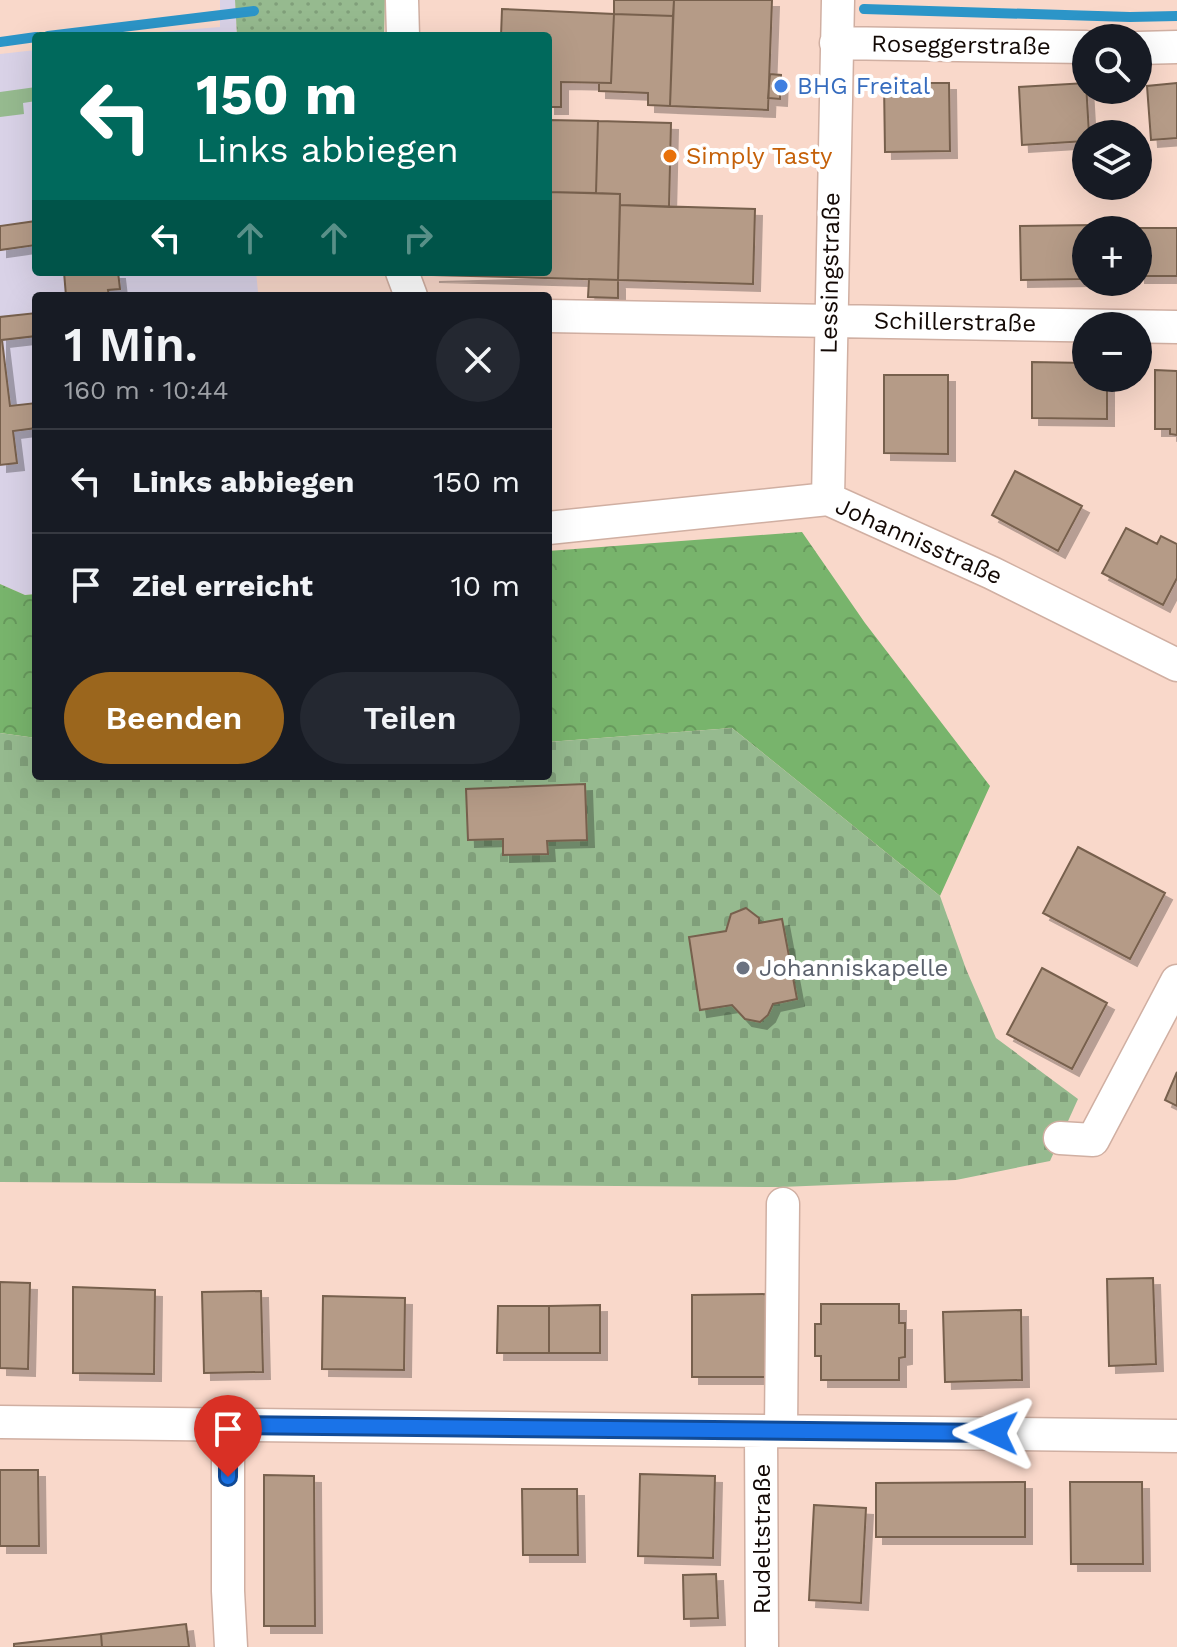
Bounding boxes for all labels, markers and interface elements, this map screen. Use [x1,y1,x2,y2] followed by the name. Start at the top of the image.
[1072,24,1152,392] map controls
[1072,24,1152,104] button: search
[871,29,1051,61] street label: Roseggerstraße
[196,62,358,128] text: 150 m
[64,64,168,168] icon: left
[797,72,931,100] place label: BHG Freital
[772,77,790,95] marker: BHG Freital
[1072,120,1152,200] button: layers
[196,129,459,171] text: Links abbiegen
[686,142,833,170] place label: Simply Tasty
[661,147,679,165] marker: Simply Tasty
[815,192,845,354] street label: Lessingstraße
[144,216,188,260] icon: left
[228,216,272,260] icon: ahead
[312,216,356,260] icon: ahead
[396,216,440,260] icon: right
[1072,216,1152,296] button: +
[874,307,1036,337] street label: Schillerstraße
[1072,312,1152,392] button: −
[64,316,198,373] text: 1 Min.
[436,318,520,402] button: close
[64,375,229,405] text: 160 m · 10:44
[64,459,108,503] icon: left
[132,464,354,499] text: Links abbiegen
[433,464,520,499] text: 150 m
[831,492,1007,590] street label: Johannisstraße
[64,563,108,607] icon: arrive
[132,568,313,603] text: Ziel erreicht
[451,568,520,603] text: 10 m
[64,672,284,764] button: Beenden
[300,672,520,764] button: Teilen
[759,954,948,982] place label: Johanniskapelle
[734,959,752,977] marker: Johanniskapelle
[952,1391,1036,1475] position arrow
[194,1395,262,1477] pin
[206,1407,250,1451] icon: arrive
[748,1464,776,1614] street label: Rudeltstraße

